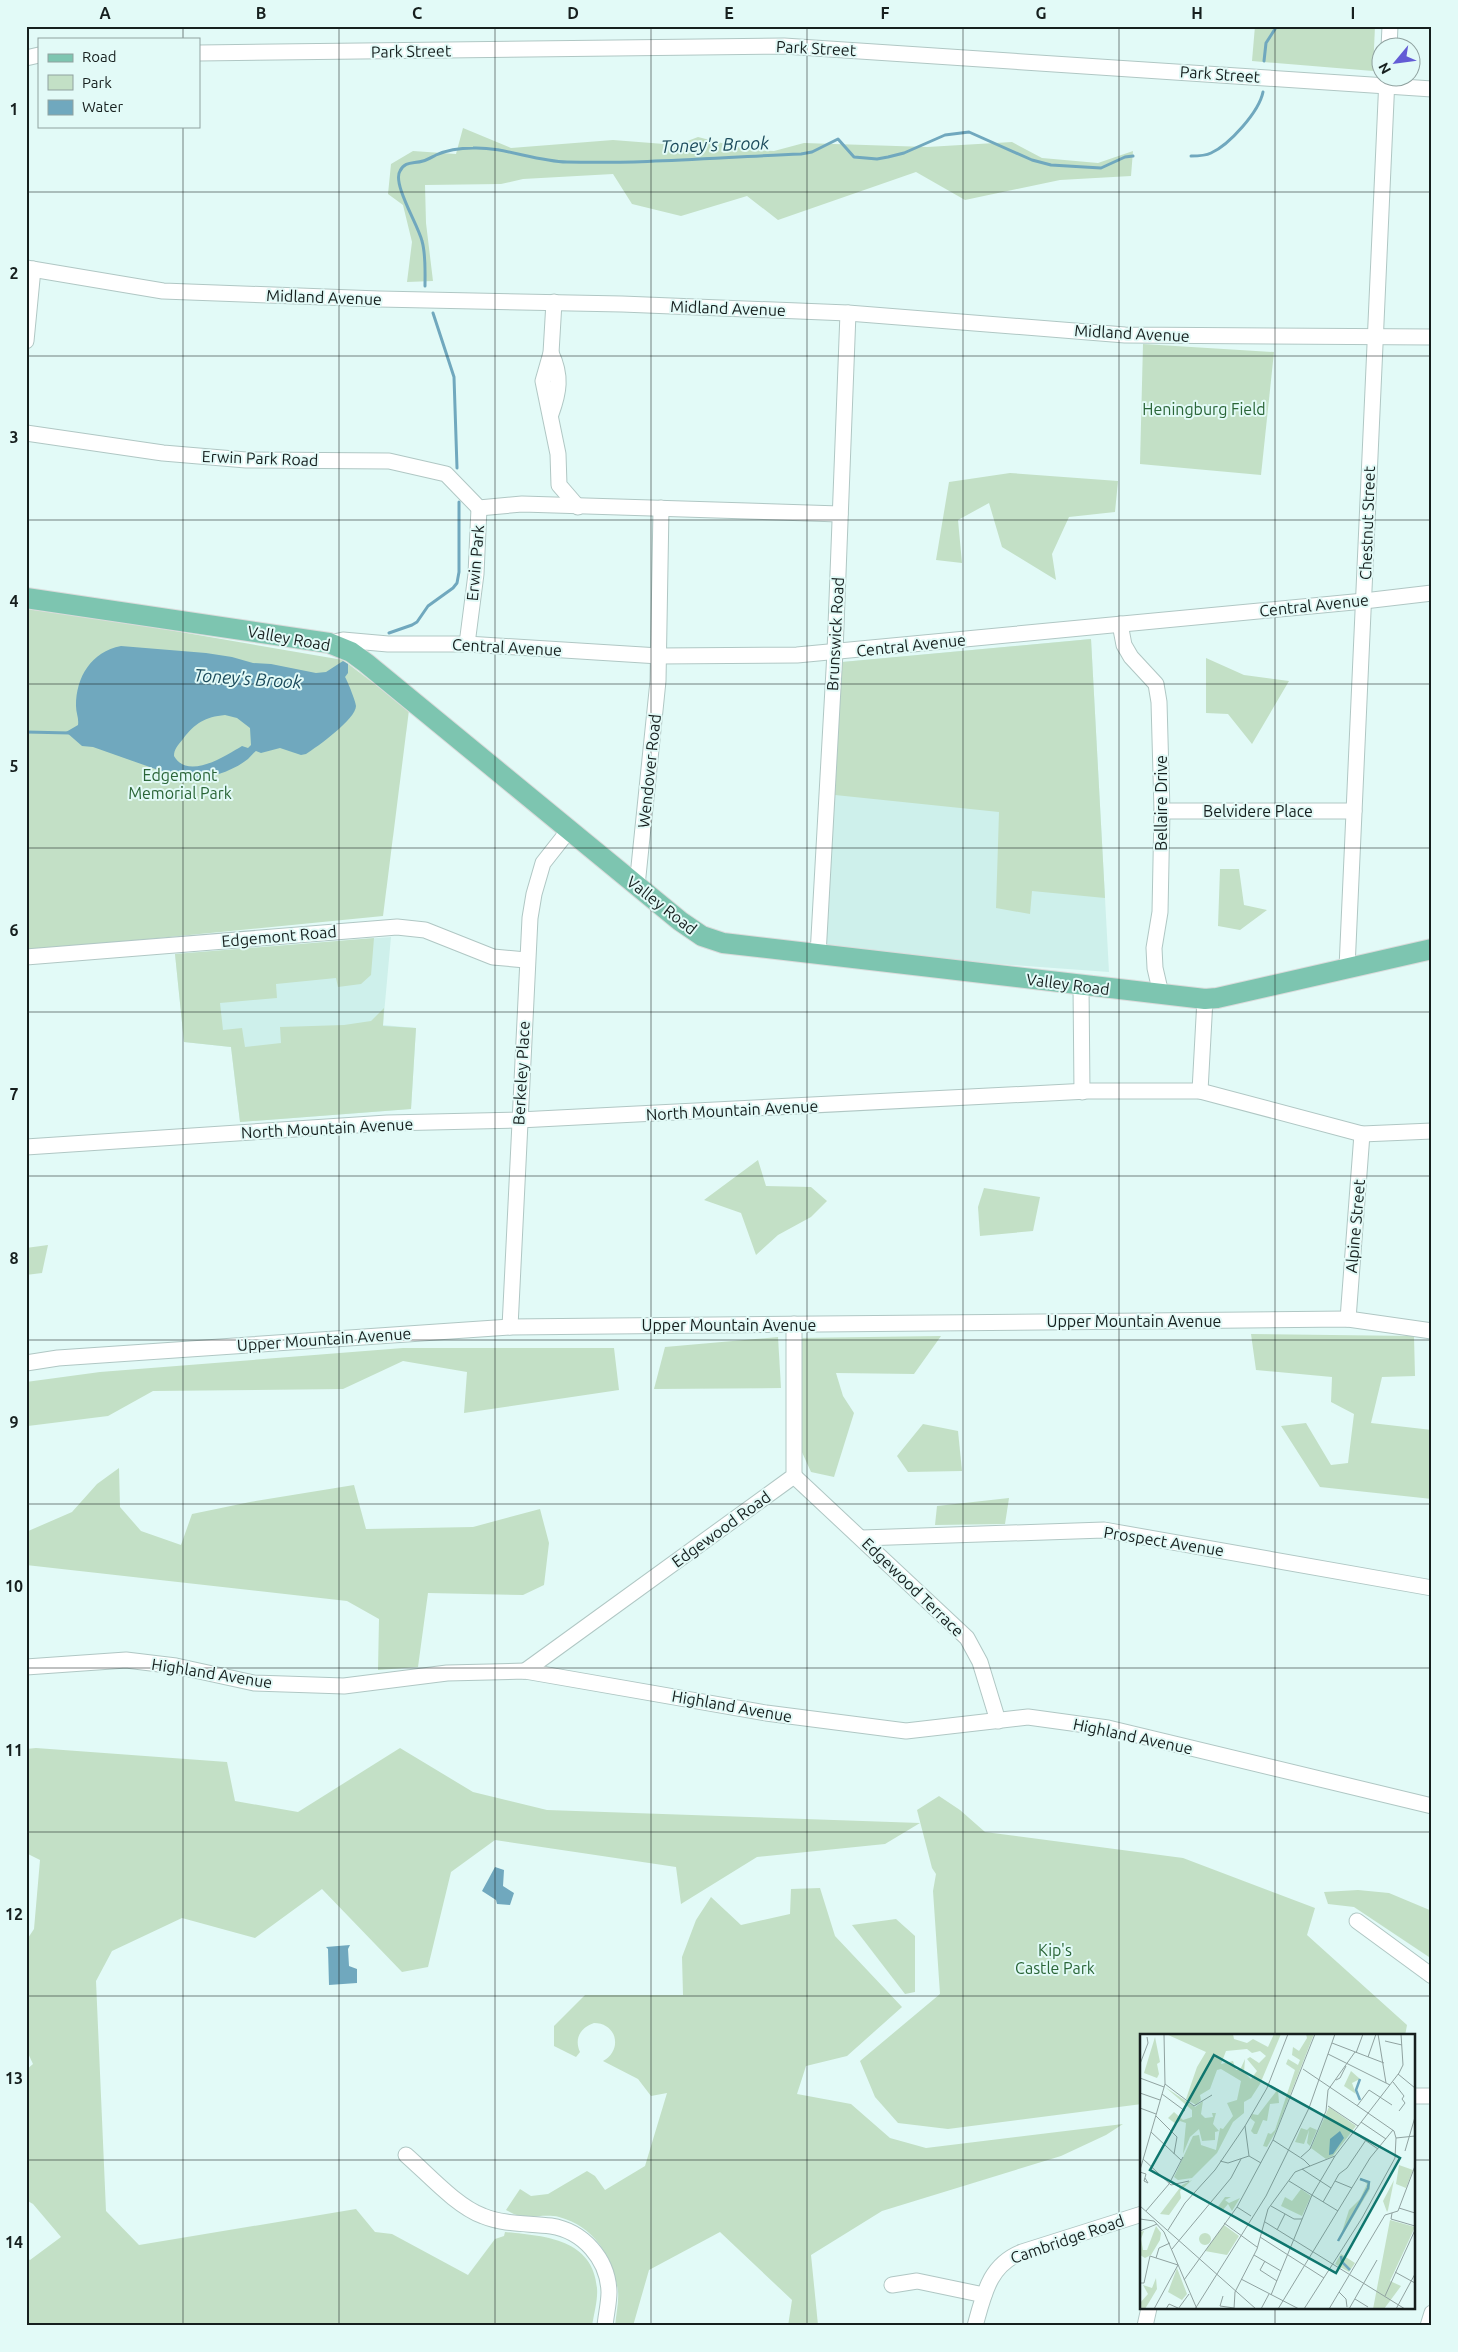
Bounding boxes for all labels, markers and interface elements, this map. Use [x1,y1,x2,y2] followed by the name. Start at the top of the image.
[99,4,111,22] text: A
[256,4,266,22] text: B
[412,4,422,22] text: C
[567,4,579,22] text: D
[724,4,734,22] text: E
[881,4,890,22] text: F
[1035,4,1047,22] text: G
[1191,4,1203,22] text: H
[1351,4,1355,22] text: I
[776,37,857,59] street label: Park Street
[38,38,200,128] legend
[1370,38,1420,88] north arrow
[371,41,452,61] street label: Park Street
[82,48,117,65] text: Road
[1375,60,1394,77] text: N
[1179,62,1261,86] street label: Park Street
[82,74,112,91] text: Park
[82,98,123,115] text: Water
[9,100,19,118] text: 1
[661,132,770,156] water label: Toney's Brook
[9,264,19,282] text: 2
[266,286,382,308] street label: Midland Avenue
[670,297,786,319] street label: Midland Avenue
[1074,321,1190,345] street label: Midland Avenue
[1142,400,1266,418] park label: Heningburg Field
[9,428,19,446] text: 3
[201,447,319,469] street label: Erwin Park Road
[1356,465,1378,580] street label: Chestnut Street
[463,524,487,602] street label: Erwin Park
[823,577,847,691] street label: Brunswick Road
[1258,590,1370,620] street label: Central Avenue
[9,592,19,610] text: 4
[246,622,332,654] street label: Valley Road
[855,630,967,660] street label: Central Avenue
[452,635,562,659] street label: Central Avenue
[193,664,303,692] water label: Toney's Brook
[634,713,664,829] street label: Wendover Road
[1152,755,1170,851] street label: Bellaire Drive
[9,757,19,775] text: 5
[128,766,232,802] park label: Edgemont Memorial Park
[1203,802,1313,820] street label: Belvidere Place
[624,872,700,938] street label: Valley Road
[9,921,19,939] text: 6
[221,922,337,950] street label: Edgemont Road
[1025,970,1111,998] street label: Valley Road
[509,1020,533,1126] street label: Berkeley Place
[9,1085,19,1103] text: 7
[645,1096,819,1124] street label: North Mountain Avenue
[240,1114,414,1142] street label: North Mountain Avenue
[1342,1178,1368,1274] street label: Alpine Street
[9,1249,19,1267] text: 8
[1047,1312,1221,1330] street label: Upper Mountain Avenue
[642,1316,816,1334] street label: Upper Mountain Avenue
[236,1324,412,1354] street label: Upper Mountain Avenue
[9,1413,19,1431] text: 9
[668,1487,774,1571] street label: Edgewood Road
[1103,1523,1225,1559] street label: Prospect Avenue
[859,1534,967,1640] street label: Edgewood Terrace
[5,1577,23,1595] text: 10
[150,1655,274,1691] street label: Highland Avenue
[670,1687,794,1725] street label: Highland Avenue
[1072,1715,1194,1757] street label: Highland Avenue
[5,1741,23,1759] text: 11
[5,1905,23,1923] text: 12
[1015,1941,1095,1977] park label: Kip's Castle Park
[1140,2034,1416,2310] inset map
[5,2069,23,2087] text: 13
[1008,2211,1126,2267] street label: Cambridge Road
[5,2233,23,2251] text: 14

